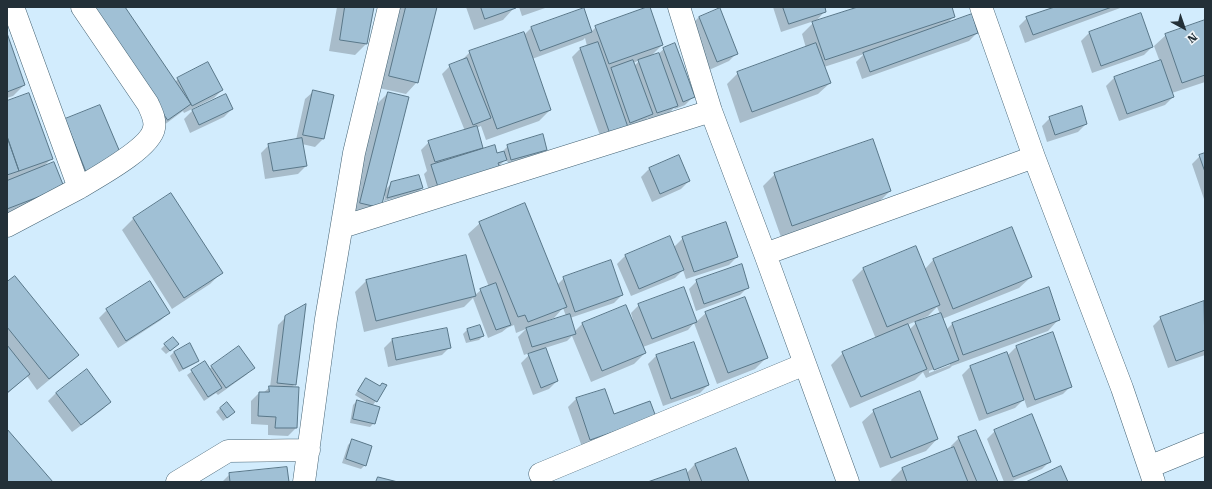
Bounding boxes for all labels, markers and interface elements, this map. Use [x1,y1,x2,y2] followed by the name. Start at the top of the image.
[1164,8,1204,48] north arrow
[1185,30,1199,45] text: N

